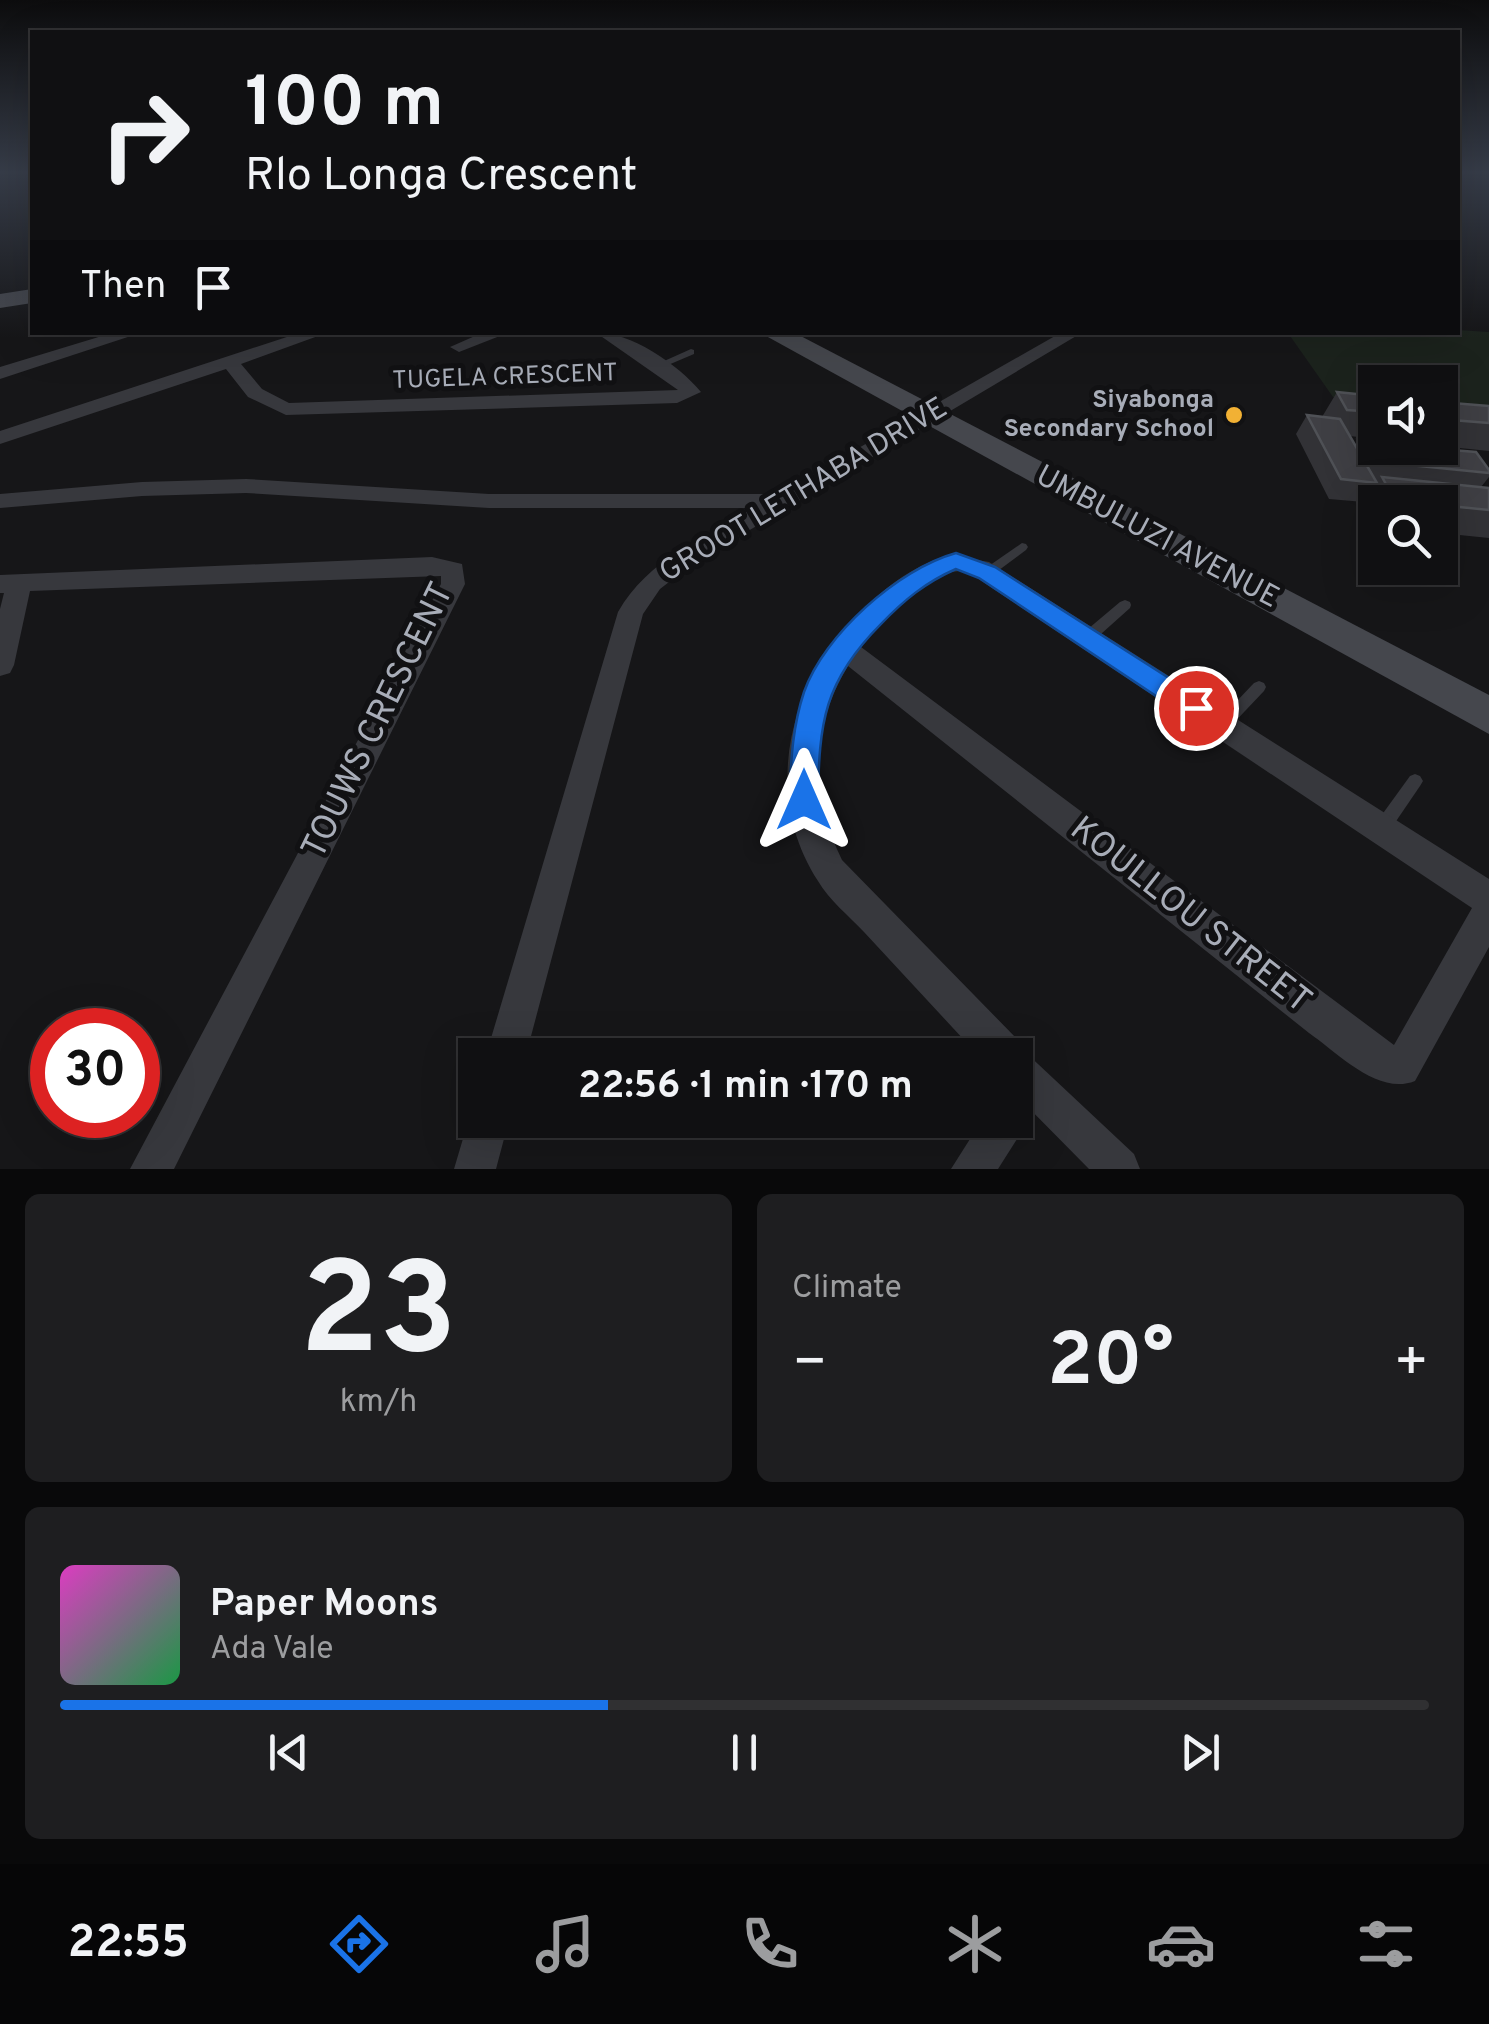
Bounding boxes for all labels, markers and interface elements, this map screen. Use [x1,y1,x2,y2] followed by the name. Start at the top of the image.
[245,62,444,151] text: 100 m
[80,70,210,200] icon: right
[245,149,637,206] text: Rlo Longa Crescent
[186,260,241,315] icon: arrive
[80,263,166,312] text: Then
[392,358,618,398] street label: TUGELA CRESCENT
[1358,365,1458,585] map controls
[1358,365,1458,465] button: sound
[1004,385,1214,446] place label: Siyabonga Secondary School
[653,390,955,592] street label: GROOT LETHABA DRIVE
[1223,404,1245,426] marker: Siyabonga Secondary School
[1029,458,1285,618] street label: UMBULUZI AVENUE
[1358,485,1458,585] button: search
[293,576,465,866] street label: TOUWS CRESCENT
[1154,666,1239,751] pin
[1169,681,1224,736] icon: arrive
[752,748,856,852] position arrow
[1061,808,1319,1024] street label: KOULLOU STREET
[30,1008,160,1138] speed limit sign: 30
[578,1063,913,1112] text: 22:56 · 1 min · 170 m
[300,1235,457,1400] text: 23
[792,1269,902,1309] text: Climate
[1047,1317,1174,1412] text: 20°
[792,1330,827,1400] text: −
[1394,1330,1429,1400] text: +
[340,1383,417,1423] text: km/h
[210,1581,439,1630] text: Paper Moons
[210,1630,334,1670] text: Ada Vale
[261,1725,316,1780] icon: previous
[717,1725,772,1780] icon: pause
[1173,1725,1228,1780] icon: next
[324,1909,394,1979] icon: directions
[530,1909,600,1979] icon: music
[735,1909,805,1979] icon: phone
[940,1909,1010,1979] icon: climate
[1146,1909,1216,1979] icon: car
[1351,1909,1421,1979] icon: filters
[68,1916,189,1973] text: 22:55

